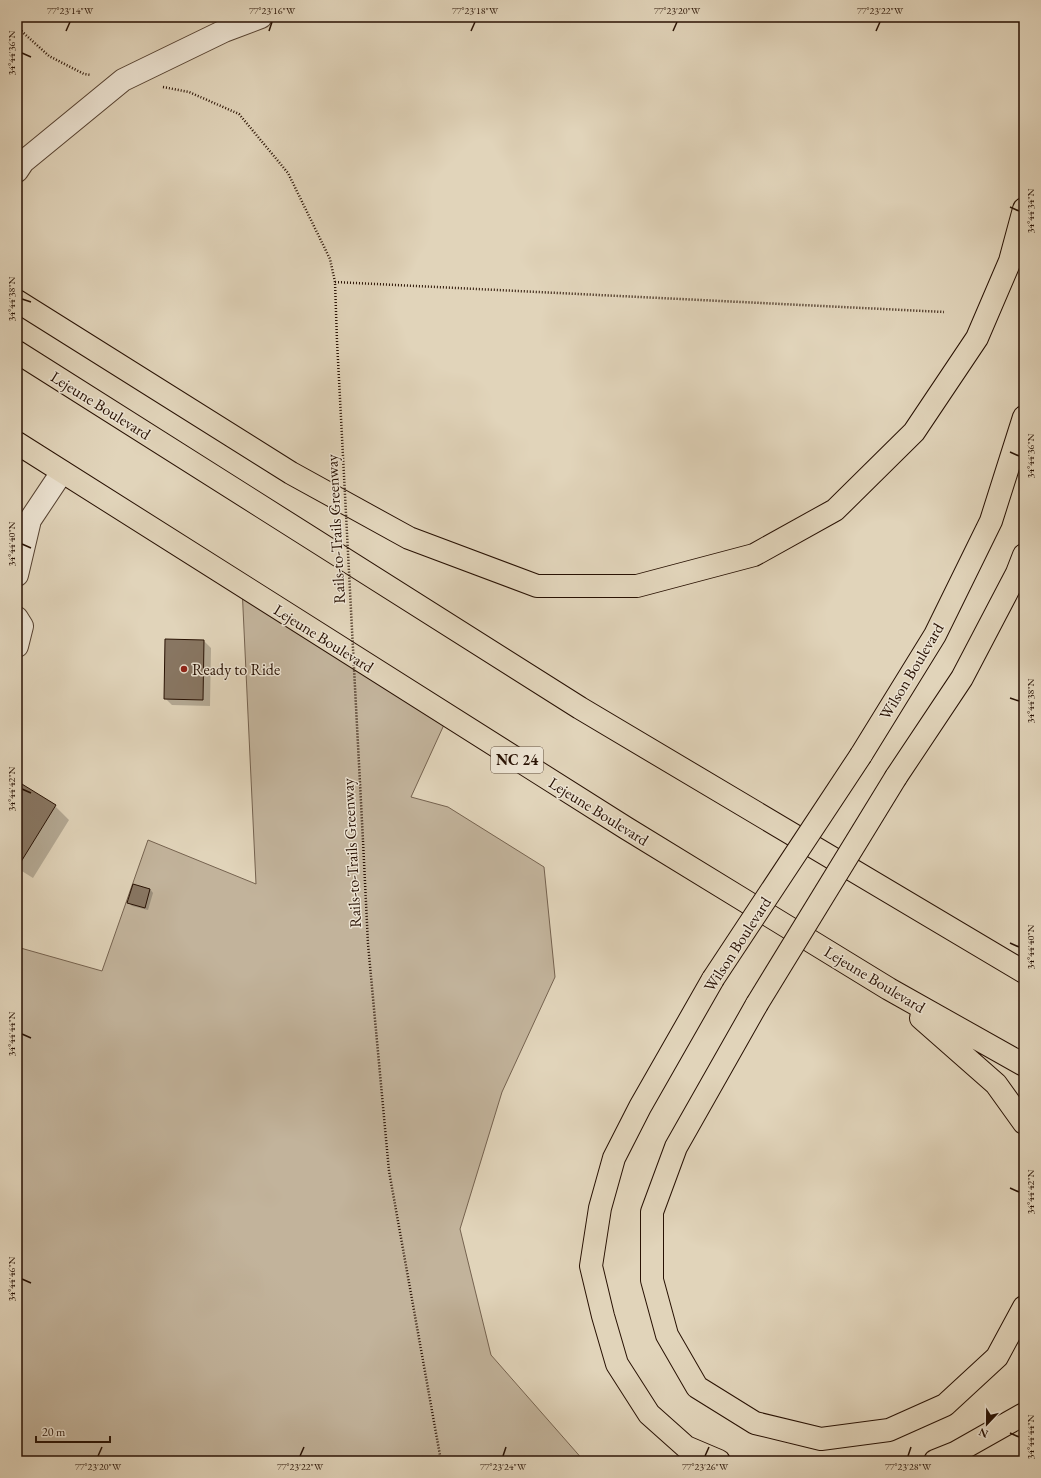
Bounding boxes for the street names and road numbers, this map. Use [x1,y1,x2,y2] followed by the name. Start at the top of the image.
[47,366,155,445] street label: Lejeune Boulevard
[321,453,350,604] street label: Rails-to-Trails Greenway
[270,599,378,678] street label: Lejeune Boulevard
[874,618,949,723] street label: Wilson Boulevard
[491,747,543,773] road number: NC 24
[545,772,653,851] street label: Lejeune Boulevard
[337,777,366,928] street label: Rails-to-Trails Greenway
[699,892,776,996] street label: Wilson Boulevard
[820,941,930,1018] street label: Lejeune Boulevard

